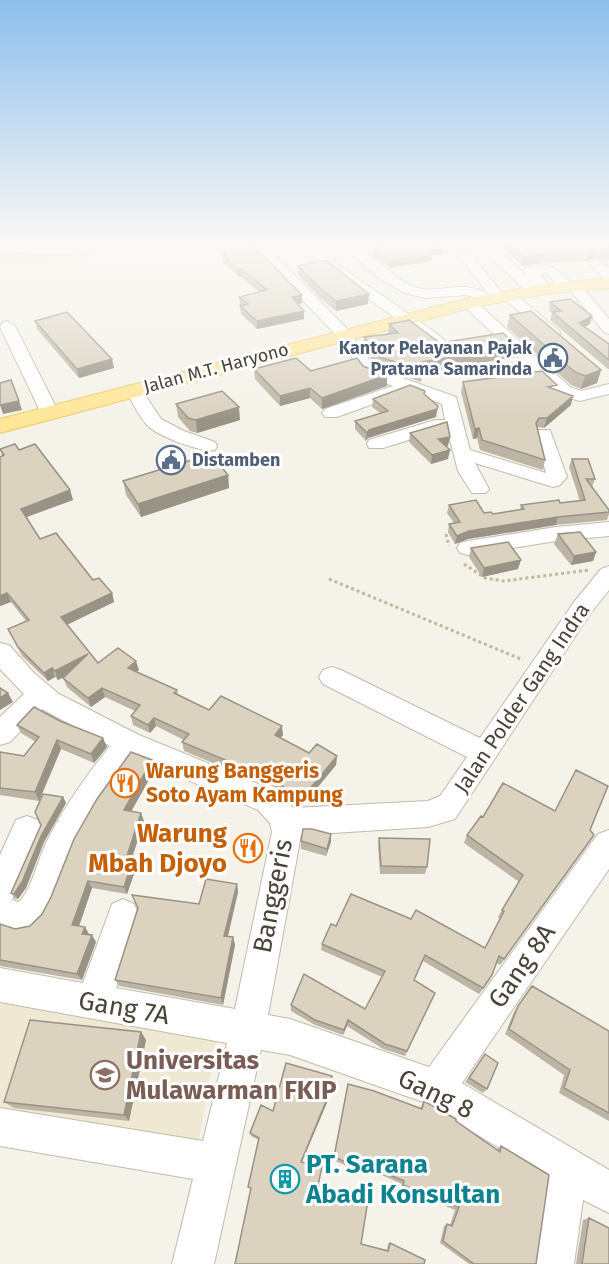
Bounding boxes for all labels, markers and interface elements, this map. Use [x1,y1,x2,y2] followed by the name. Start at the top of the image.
[339,337,533,380] place label: Kantor Pelayanan Pajak Pratama Samarinda
[141,338,291,398] street label: Jalan M.T. Haryono
[537,342,569,374] public building icon: Kantor Pelayanan Pajak Pratama Samarinda
[155,444,187,476] public building icon: Distamben
[192,449,280,471] place label: Distamben
[449,598,595,798] street label: Jalan Polder Gang Indra
[146,758,343,808] place label: Warung Banggeris Soto Ayam Kampung
[109,767,141,799] restaurant icon: Warung Banggeris Soto Ayam Kampung
[88,818,228,879] place label: Warung Mbah Djoyo
[232,832,264,864] restaurant icon: Warung Mbah Djoyo
[247,836,299,956] street label: Banggeris
[482,918,562,1014] street label: Gang 8A
[76,985,172,1031] street label: Gang 7A
[126,1045,337,1106] place label: Universitas Mulawarman FKIP
[89,1059,121,1091] school or university icon: Universitas Mulawarman FKIP
[393,1062,479,1126] street label: Gang 8
[305,1149,500,1210] place label: PT. Sarana Abadi Konsultan
[269,1163,301,1195] building icon: PT. Sarana Abadi Konsultan

